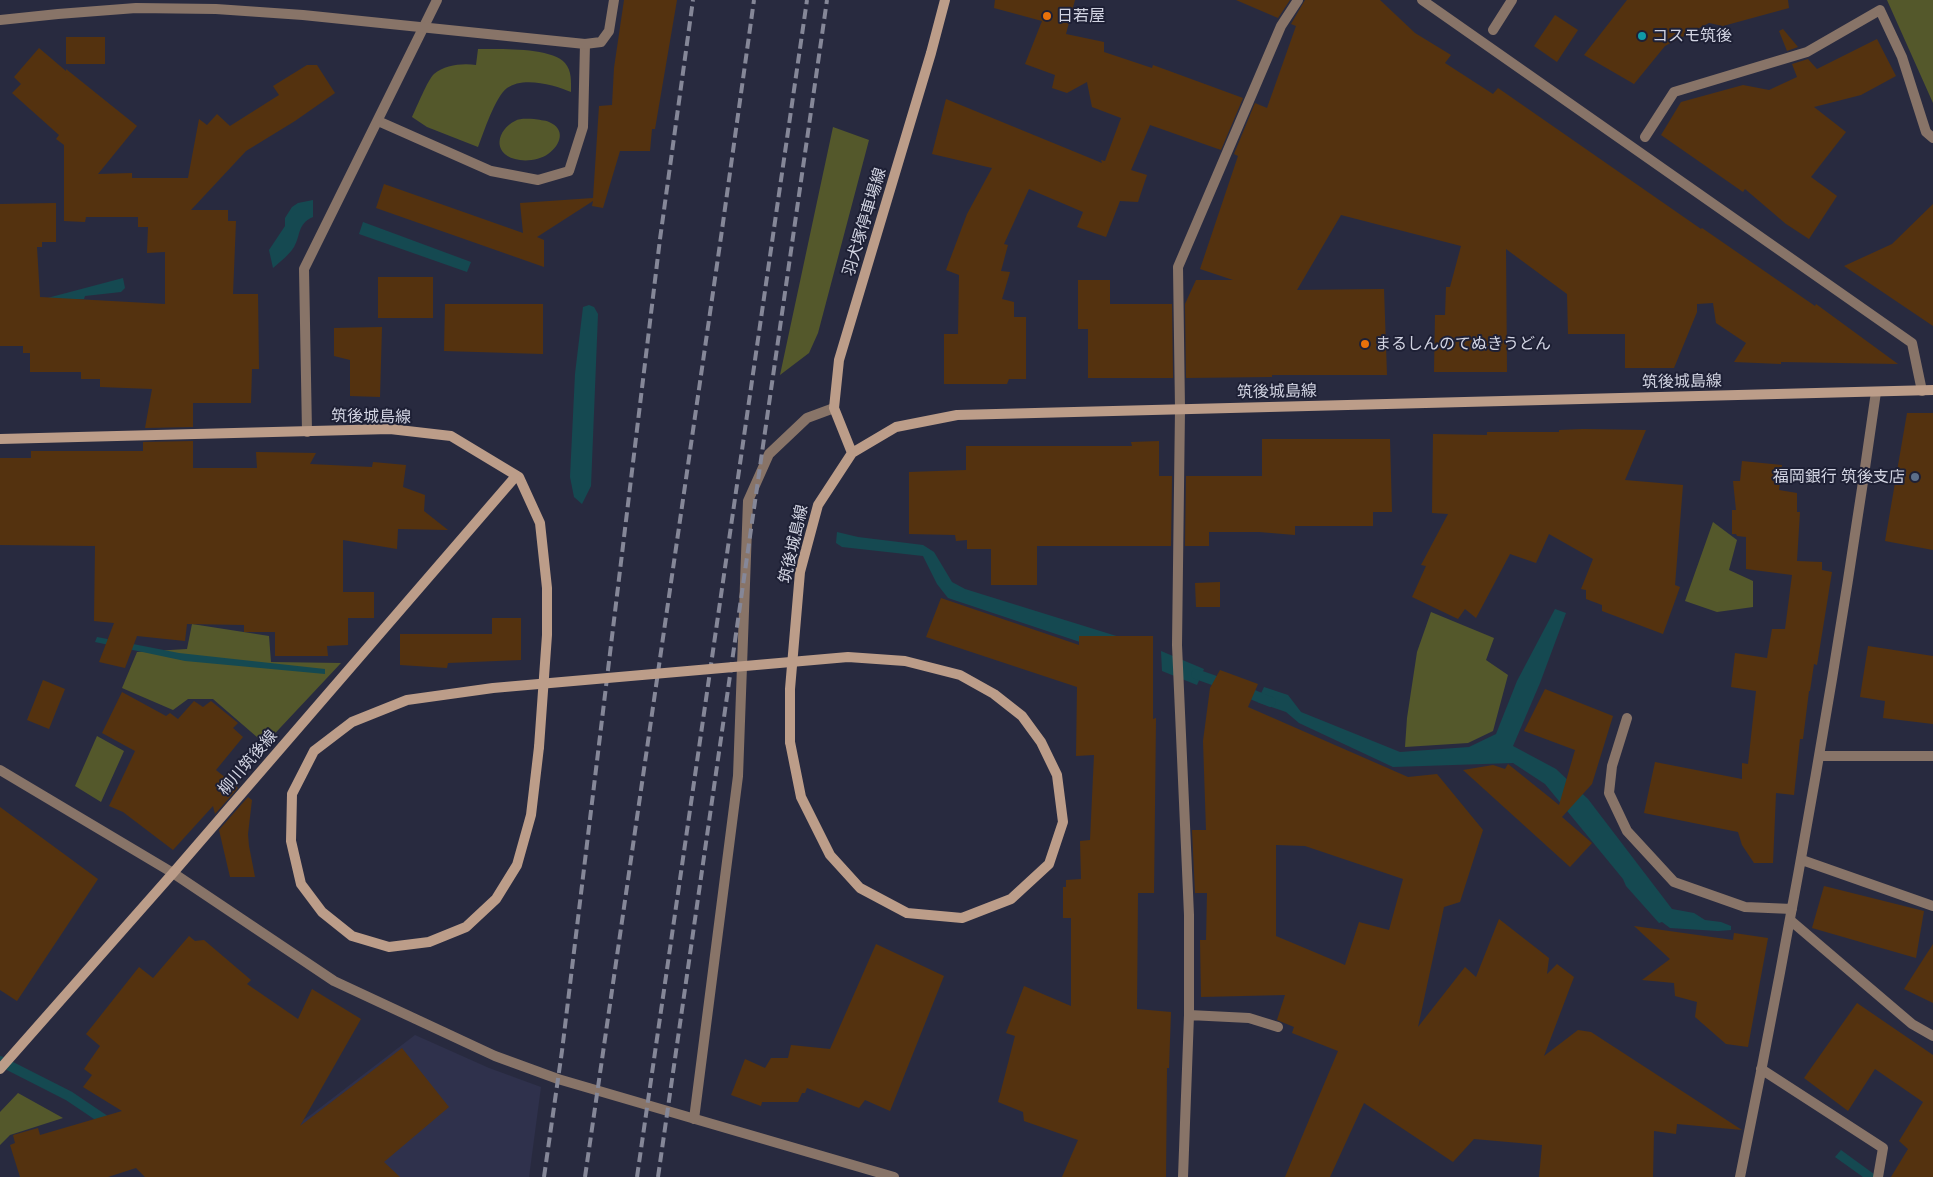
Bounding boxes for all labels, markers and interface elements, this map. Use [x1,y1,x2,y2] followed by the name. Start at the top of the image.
[1057,6,1105,26] place label: 日若屋
[1041,10,1053,22] marker: 日若屋
[1652,26,1732,46] place label: コスモ筑後
[1636,30,1648,42] marker: コスモ筑後
[839,166,891,278] street label: 羽犬塚停車場線
[1375,334,1551,354] place label: まるしんのてぬきうどん
[1359,338,1371,350] marker: まるしんのてぬきうどん
[1642,372,1722,392] street label: 筑後城島線
[1237,382,1317,402] street label: 筑後城島線
[331,407,411,427] street label: 筑後城島線
[1773,467,1905,487] place label: 福岡銀行 筑後支店
[1909,471,1921,483] marker: 福岡銀行 筑後支店
[776,503,812,585] street label: 筑後城島線
[215,727,281,799] street label: 柳川筑後線

